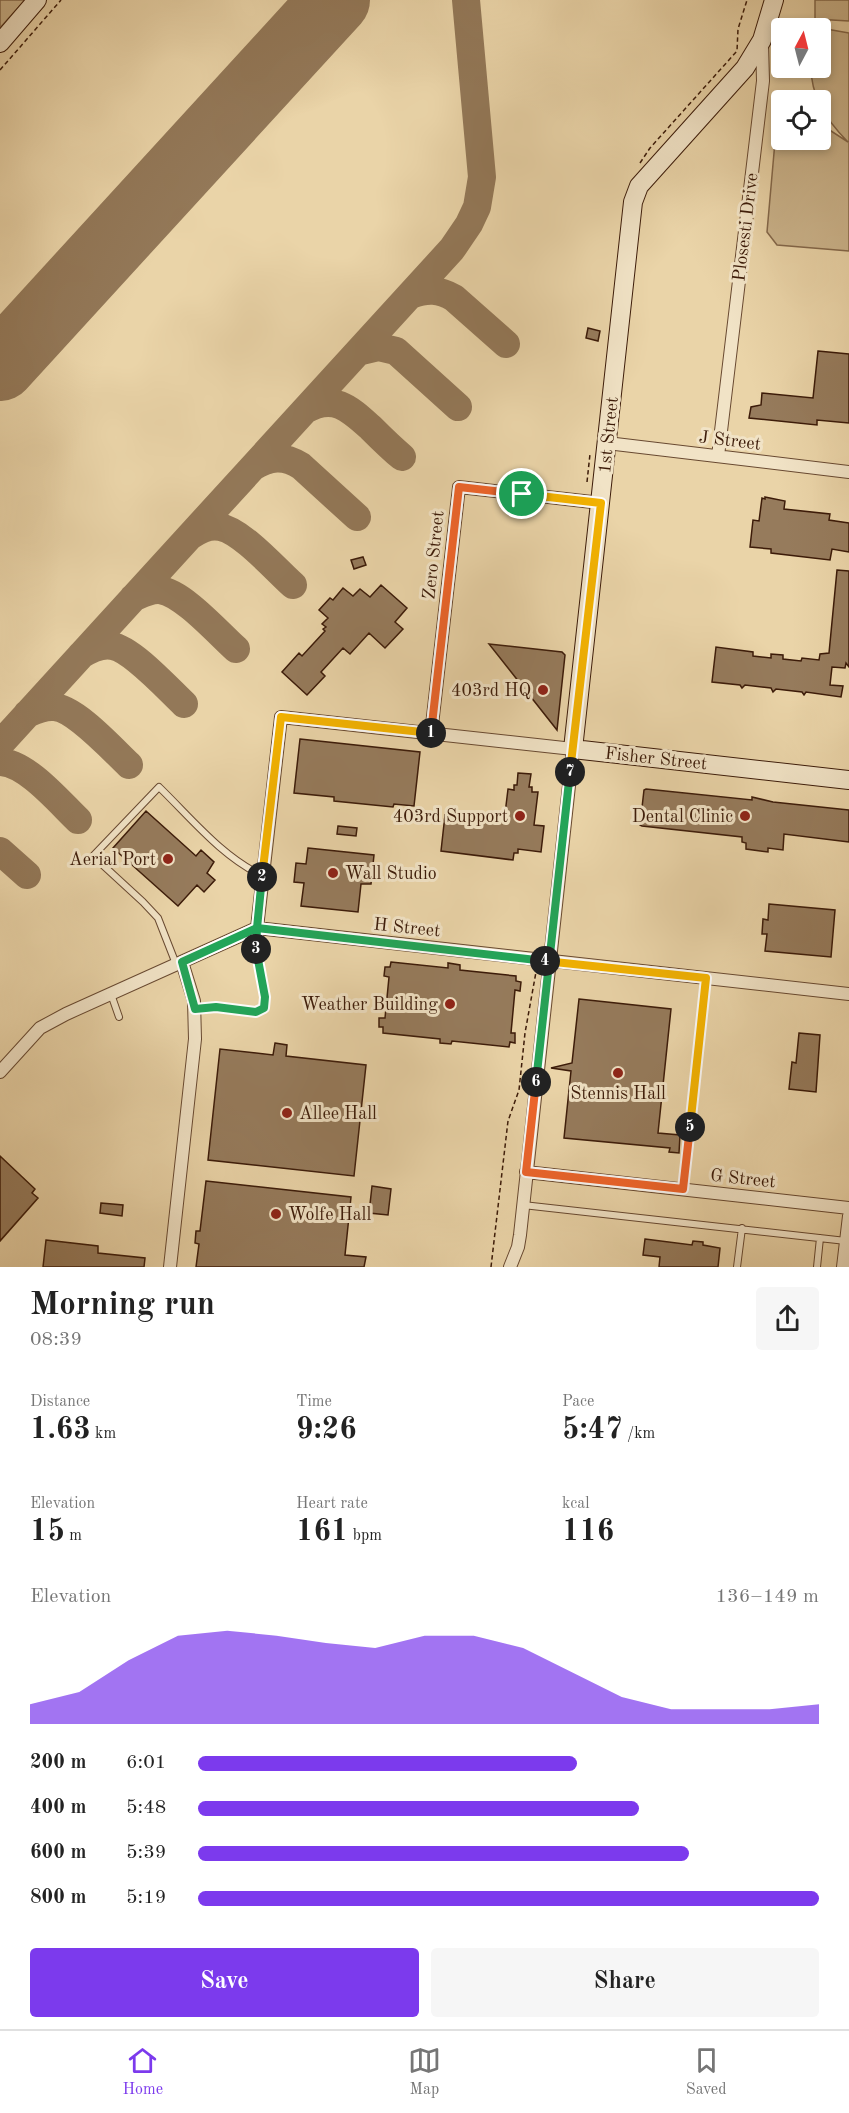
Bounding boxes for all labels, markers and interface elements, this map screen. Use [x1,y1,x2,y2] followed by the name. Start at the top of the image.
[771,18,831,78] north arrow
[771,18,831,150] map controls
[771,90,831,150] button: locate
[730,172,762,282] street label: Plosesti Drive
[596,396,622,474] street label: 1st Street
[698,428,762,454] street label: J Street
[496,468,547,519] pin
[505,477,538,510] icon: arrive
[420,510,448,600] street label: Zero Street
[451,682,531,700] place label: 403rd HQ
[536,683,550,697] marker: 403rd HQ
[416,718,446,748] pin: 1
[426,725,436,741] text: 1
[604,745,708,773] street label: Fisher Street
[555,757,585,787] pin: 7
[565,764,575,780] text: 7
[393,808,508,826] place label: 403rd Support
[632,808,733,826] place label: Dental Clinic
[513,809,527,823] marker: 403rd Support
[738,809,752,823] marker: Dental Clinic
[69,851,156,869] place label: Aerial Port
[161,852,175,866] marker: Aerial Port
[247,862,277,892] pin: 2
[345,865,437,883] place label: Wall Studio
[326,866,340,880] marker: Wall Studio
[257,869,267,885] text: 2
[373,916,441,940] street label: H Street
[241,934,271,964] pin: 3
[251,941,261,957] text: 3
[530,946,560,976] pin: 4
[540,953,550,969] text: 4
[301,996,438,1014] place label: Weather Building
[443,997,457,1011] marker: Weather Building
[611,1066,625,1080] marker: Stennis Hall
[521,1067,551,1097] pin: 6
[531,1074,541,1090] text: 6
[570,1085,666,1103] place label: Stennis Hall
[299,1105,377,1123] place label: Allee Hall
[280,1106,294,1120] marker: Allee Hall
[675,1112,705,1142] pin: 5
[685,1119,695,1135] text: 5
[709,1167,777,1191] street label: G Street
[288,1206,371,1224] place label: Wolfe Hall
[269,1207,283,1221] marker: Wolfe Hall
[756,1287,819,1350] button: share
[30,1289,215,1322] text: Morning run
[30,1330,82,1350] text: 08:39
[30,1394,90,1410] text: Distance
[296,1394,332,1410] text: Time
[562,1394,594,1410] text: Pace
[30,1415,91,1445] text: 1.63
[296,1415,357,1445] text: 9:26
[562,1415,623,1445] text: 5:47
[91,1426,116,1442] text: km
[623,1426,655,1442] text: /km
[30,1496,95,1512] text: Elevation
[296,1496,368,1512] text: Heart rate
[562,1496,590,1512] text: kcal
[30,1517,65,1547] text: 15
[296,1517,348,1547] text: 161
[562,1517,614,1547] text: 116
[65,1528,82,1544] text: m
[348,1528,382,1544] text: bpm
[30,1587,111,1607] text: Elevation
[716,1587,819,1607] text: 136–149 m
[30,1753,86,1773] text: 200 m
[126,1753,166,1773] text: 6:01
[30,1798,86,1818] text: 400 m
[126,1798,166,1818] text: 5:48
[30,1843,86,1863] text: 600 m
[126,1843,166,1863] text: 5:39
[30,1888,86,1908] text: 800 m
[126,1888,166,1908] text: 5:19
[30,1948,419,2017] button: Save
[431,1948,819,2017] button: Share
[122,2044,163,2100] tab: Home
[408,2044,441,2100] tab: Map
[686,2044,727,2100] tab: Saved

